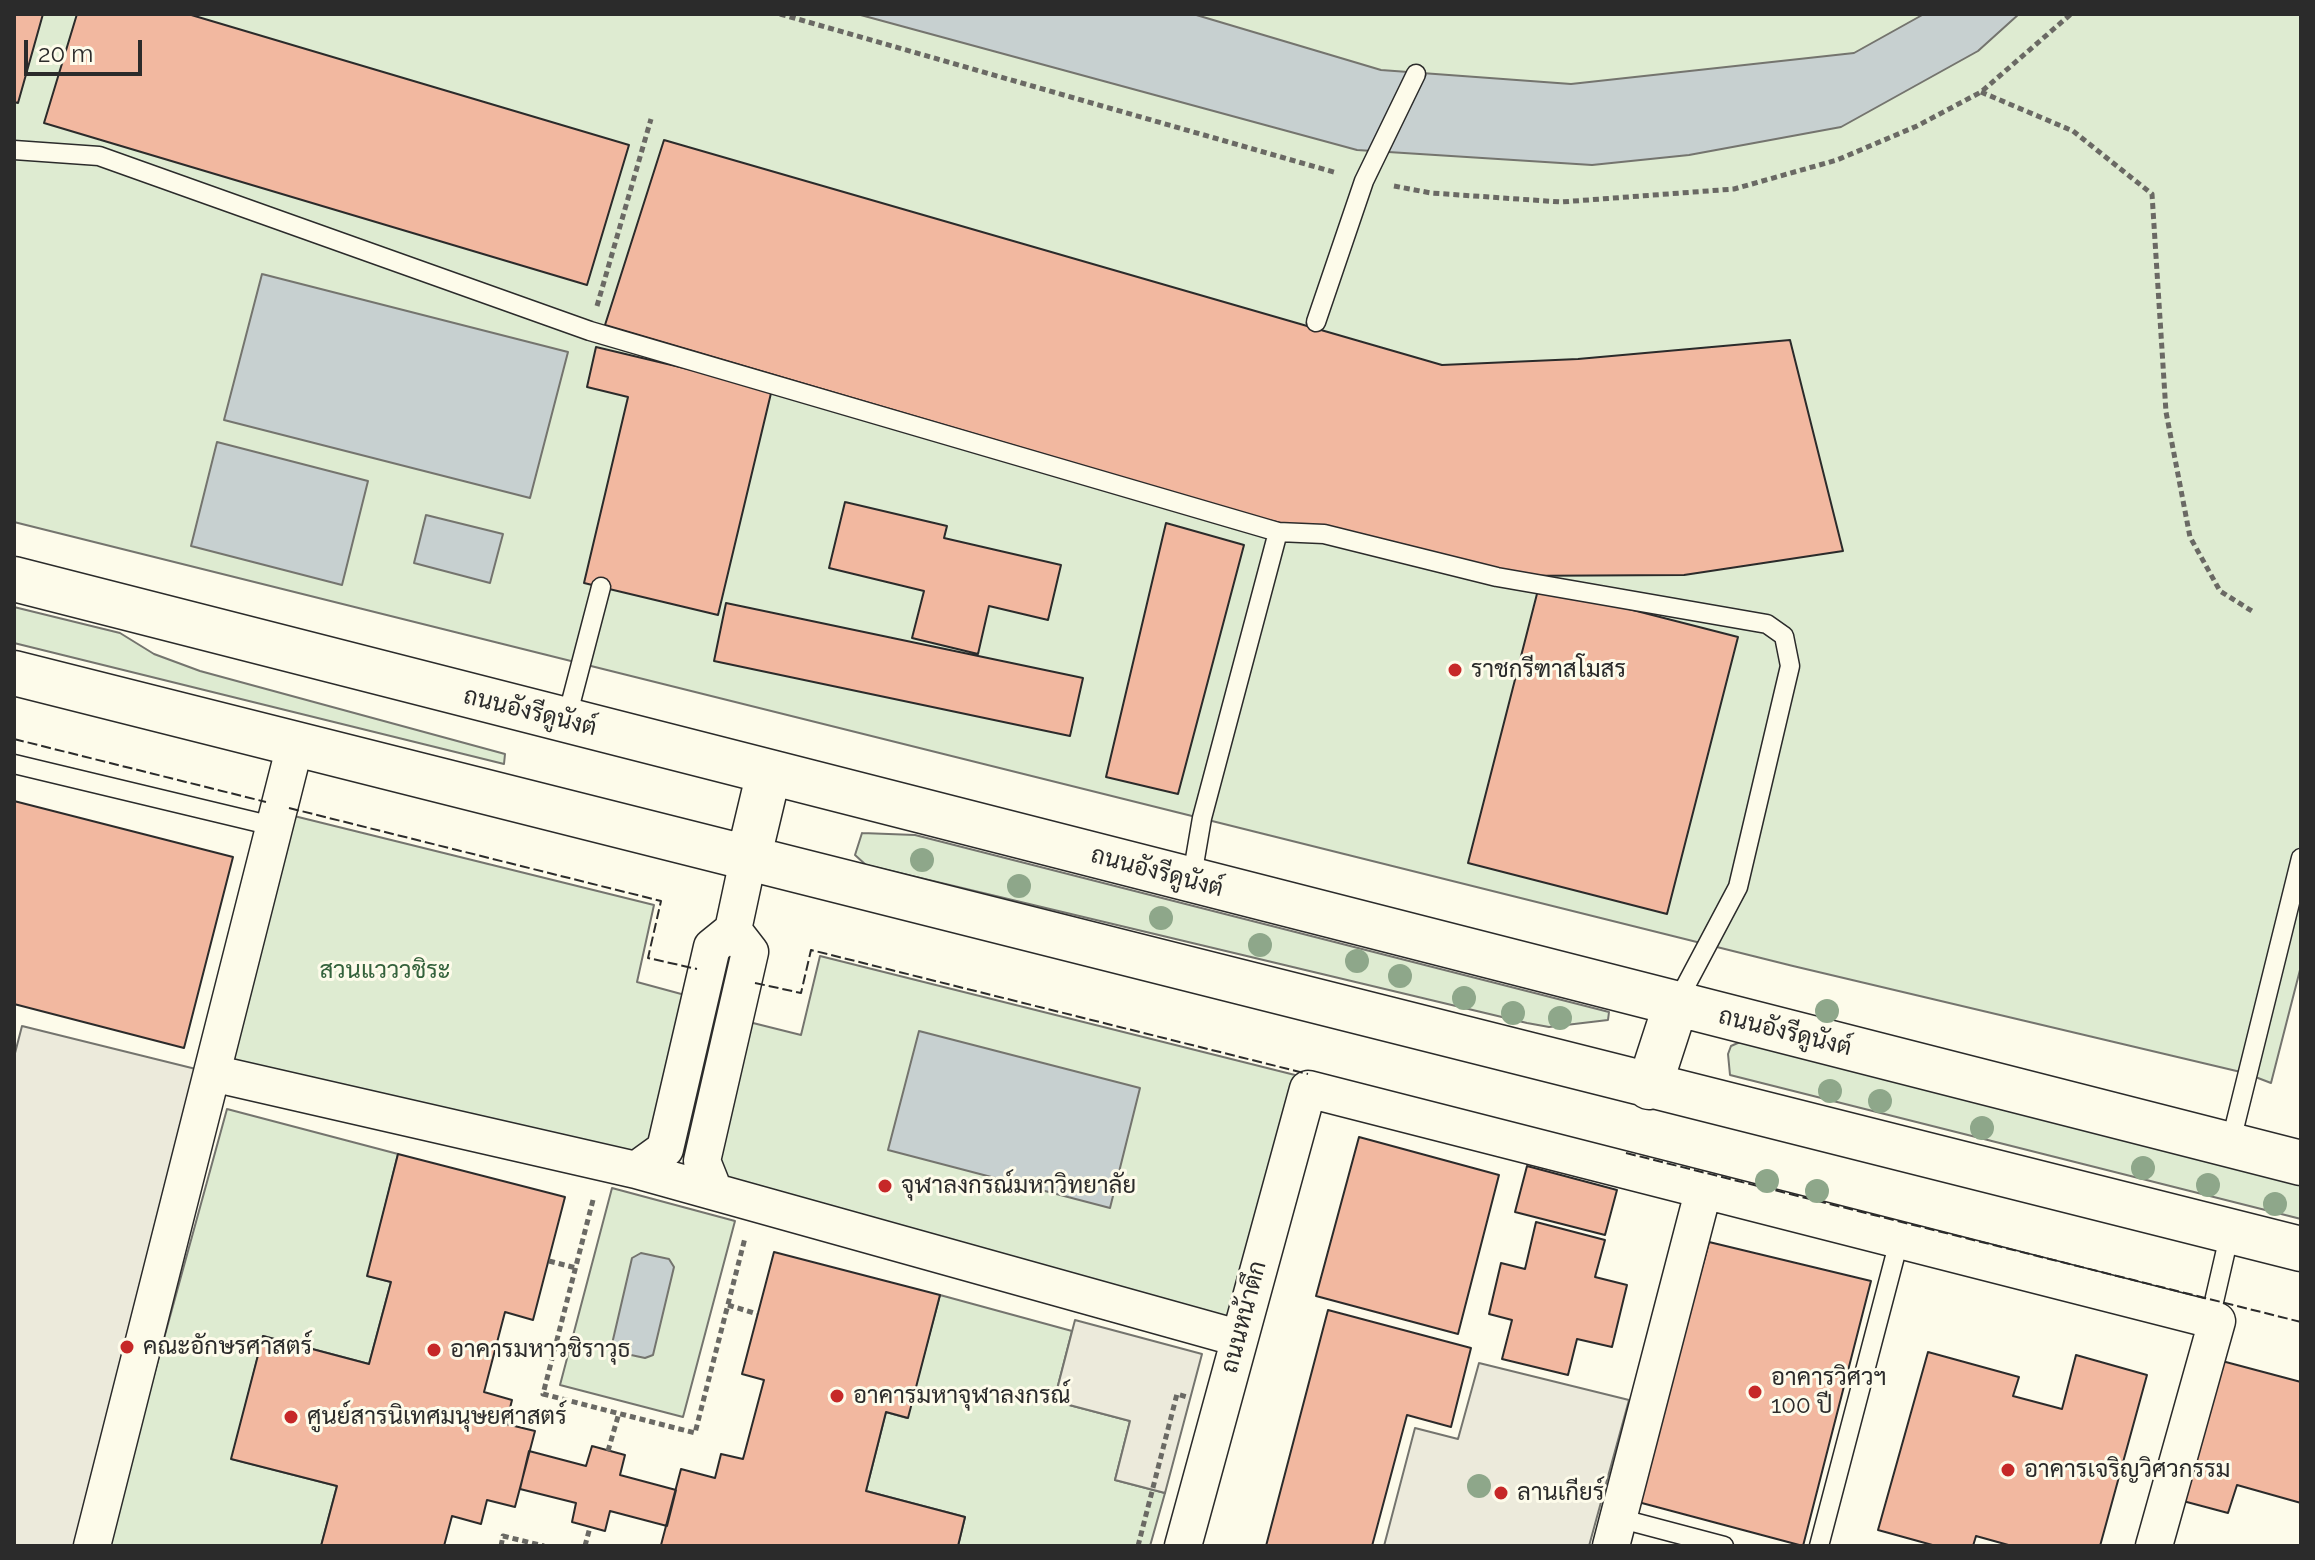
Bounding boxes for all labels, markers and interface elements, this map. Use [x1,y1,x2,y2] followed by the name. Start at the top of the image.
[28,24,146,74] scale bar
[38,39,93,68] text: 20 m
[1471,656,1626,684] place label: ราชกรีฑาสโมสร
[1446,661,1464,679] marker: ราชกรีฑาสโมสร
[460,682,600,742] street label: ถนนอังรีดูนังต์
[1088,840,1226,904] street label: ถนนอังรีดูนังต์
[319,957,451,985] park label: สวนแวววชิระ
[1715,1002,1855,1062] street label: ถนนอังรีดูนังต์
[901,1172,1136,1200] place label: จุฬาลงกรณ์มหาวิทยาลัย
[876,1177,894,1195] marker: จุฬาลงกรณ์มหาวิทยาลัย
[1215,1258,1273,1376] street label: ถนนหน้าตึก
[143,1333,312,1361] place label: คณะอักษรศาสตร์
[450,1336,630,1364] place label: อาคารมหาวชิราวุธ
[118,1338,136,1356] marker: คณะอักษรศาสตร์
[425,1341,443,1359] marker: อาคารมหาวชิราวุธ
[1771,1364,1887,1420] place label: อาคารวิศวฯ 100 ปี
[853,1382,1071,1410] place label: อาคารมหาจุฬาลงกรณ์
[1746,1383,1764,1401] marker: อาคารวิศวฯ 100 ปี
[828,1387,846,1405] marker: อาคารมหาจุฬาลงกรณ์
[307,1403,567,1431] place label: ศูนย์สารนิเทศมนุษยศาสตร์
[282,1408,300,1426] marker: ศูนย์สารนิเทศมนุษยศาสตร์
[2024,1456,2231,1484] place label: อาคารเจริญวิศวกรรม
[1999,1461,2017,1479] marker: อาคารเจริญวิศวกรรม
[1517,1479,1604,1507] place label: ลานเกียร์
[1492,1484,1510,1502] marker: ลานเกียร์

